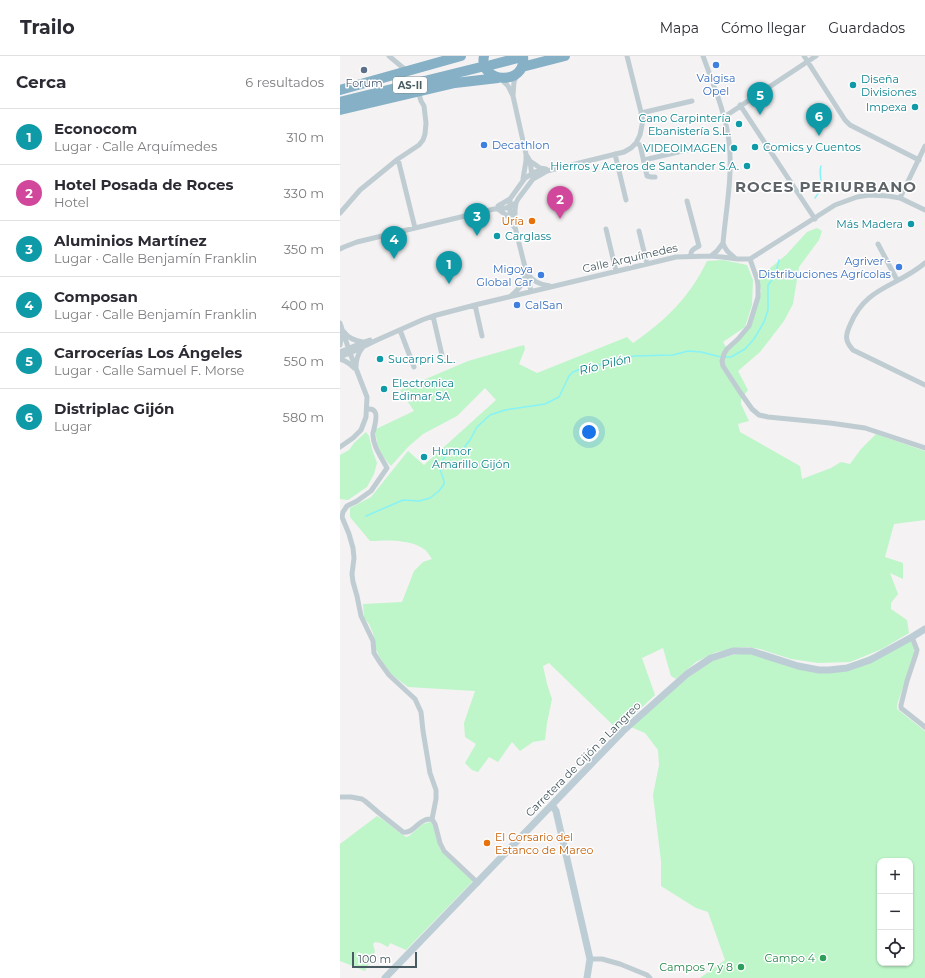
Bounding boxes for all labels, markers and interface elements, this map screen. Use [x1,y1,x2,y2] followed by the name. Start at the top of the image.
[20,16,75,39] text: Trailo
[660,19,699,37] text: Mapa
[721,19,806,37] text: Cómo llegar
[828,19,905,37] text: Guardados
[711,60,721,70] marker: Valgisa Opel
[359,65,369,75] marker: Forum
[697,71,735,98] place label: Valgisa Opel
[16,72,66,92] text: Cerca
[861,72,917,99] place label: Diseña Divisiones
[245,74,324,90] text: 6 resultados
[345,76,383,90] place label: Forum
[393,77,427,93] road number: AS-II
[848,80,858,90] marker: Diseña Divisiones
[747,82,773,115] pin: 5
[866,100,907,114] place label: Impexa
[910,102,920,112] marker: Impexa
[806,103,832,136] pin: 6
[639,111,731,138] place label: Cano Carpintería Ebanistería S.L.
[54,119,137,138] text: Econocom
[734,119,744,129] marker: Cano Carpintería Ebanistería S.L.
[26,129,32,145] text: 1
[286,129,324,145] text: 310 m
[54,138,217,154] text: Lugar · Calle Arquímedes
[492,138,550,152] place label: Decathlon
[479,140,489,150] marker: Decathlon
[763,140,862,154] place label: Comics y Cuentos
[643,141,726,155] place label: VIDEOIMAGEN
[750,142,760,152] marker: Comics y Cuentos
[729,143,739,153] marker: VIDEOIMAGEN
[550,159,739,173] place label: Hierros y Aceros de Santander S.A.
[742,161,752,171] marker: Hierros y Aceros de Santander S.A.
[54,175,233,194] text: Hotel Posada de Roces
[735,177,917,196] district label: ROCES PERIURBANO
[25,185,33,201] text: 2
[284,185,324,201] text: 330 m
[547,186,573,219] pin: 2
[54,194,89,210] text: Hotel
[464,203,490,236] pin: 3
[502,214,524,228] place label: Uría
[527,216,537,226] marker: Uría
[836,217,903,231] place label: Más Madera
[906,219,916,229] marker: Más Madera
[381,226,407,259] pin: 4
[505,229,552,243] place label: Carglass
[54,231,207,250] text: Aluminios Martínez
[492,231,502,241] marker: Carglass
[581,240,680,276] street label: Calle Arquímedes
[25,241,33,257] text: 3
[284,241,324,257] text: 350 m
[54,250,257,266] text: Lugar · Calle Benjamín Franklin
[436,251,462,284] pin: 1
[758,254,892,281] place label: Agriver - Distribuciones Agrícolas
[476,262,533,289] place label: Migoya Global Car
[894,262,904,272] marker: Agriver - Distribuciones Agrícolas
[536,270,546,280] marker: Migoya Global Car
[54,287,138,306] text: Composan
[25,297,33,313] text: 4
[281,297,324,313] text: 400 m
[525,298,563,312] place label: CalSan
[512,300,522,310] marker: CalSan
[54,306,257,322] text: Lugar · Calle Benjamín Franklin
[54,343,242,362] text: Carrocerías Los Ángeles
[577,350,633,378] water label: Río Pilón
[388,352,455,366] place label: Sucarpri S.L.
[25,353,33,369] text: 5
[284,353,324,369] text: 550 m
[375,354,385,364] marker: Sucarpri S.L.
[54,362,244,378] text: Lugar · Calle Samuel F. Morse
[392,376,454,403] place label: Electronica Edimar SA
[379,384,389,394] marker: Electronica Edimar SA
[54,399,175,418] text: Distriplac Gijón
[25,409,33,425] text: 6
[283,409,324,425] text: 580 m
[54,418,92,434] text: Lugar
[579,422,599,442] your location
[432,444,510,471] place label: Humor Amarillo Gijón
[419,452,429,462] marker: Humor Amarillo Gijón
[522,698,644,820] street label: Carretera de Gijón a Langreo
[495,830,594,857] place label: El Corsario del Estanco de Mareo
[482,838,492,848] marker: El Corsario del Estanco de Mareo
[877,858,913,966] map controls
[877,858,913,894] button: +
[877,894,913,930] button: −
[877,930,913,966] button: locate
[352,950,417,969] scale bar
[765,951,816,965] place label: Campo 4
[358,952,391,966] text: 100 m
[818,953,828,963] marker: Campo 4
[659,960,733,974] place label: Campos 7 y 8
[736,962,746,972] marker: Campos 7 y 8

